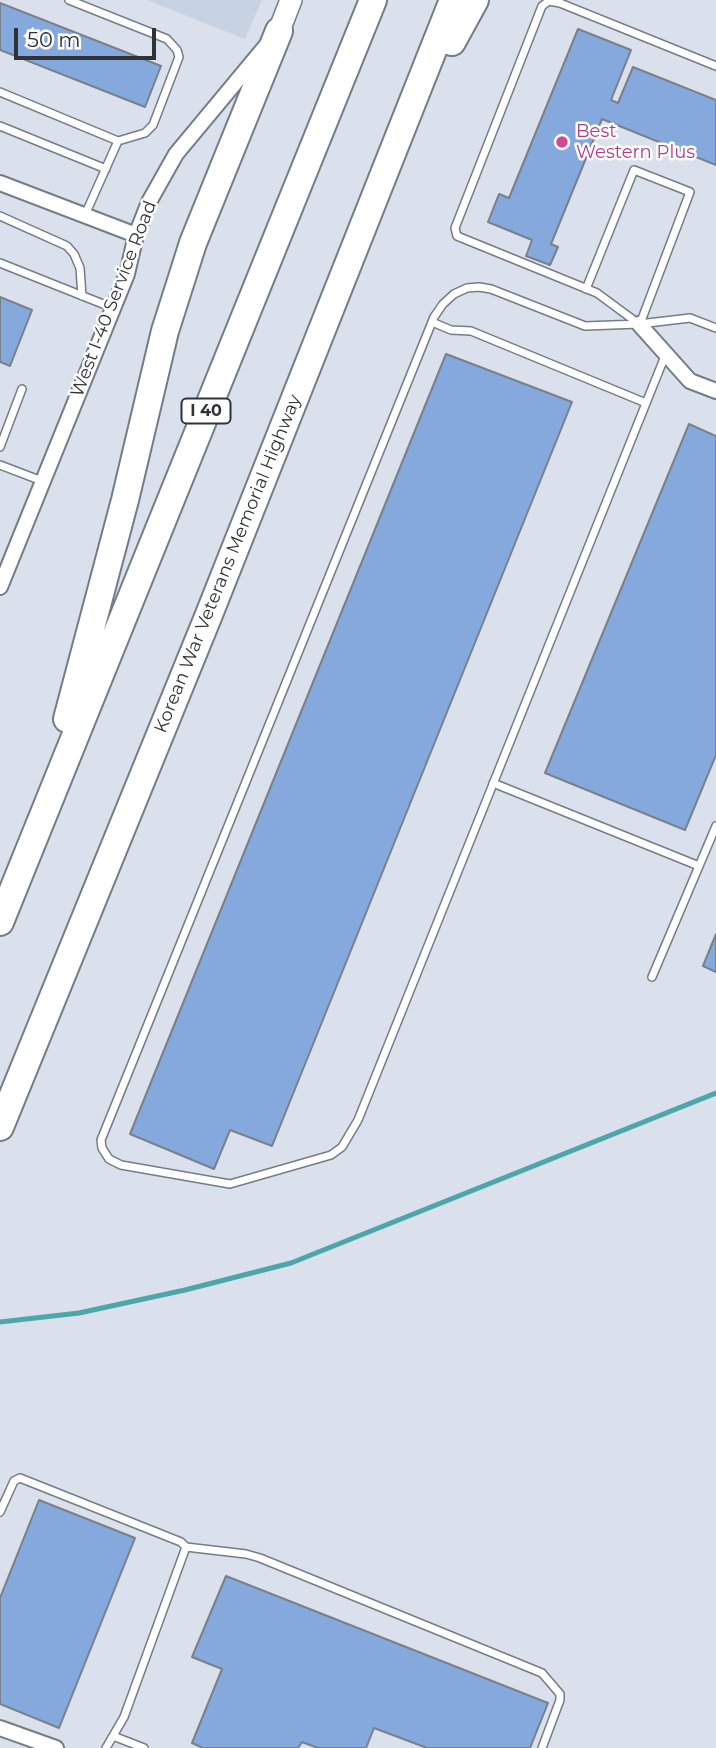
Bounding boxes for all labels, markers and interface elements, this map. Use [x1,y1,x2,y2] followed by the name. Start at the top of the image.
[18,14,159,58] scale bar
[27,27,81,52] text: 50 m
[576,121,695,164] place label: Best Western Plus
[554,134,570,150] marker: Best Western Plus
[67,198,161,400] street label: West I-40 Service Road
[150,392,306,736] street label: Korean War Veterans Memorial Highway
[182,398,230,424] road number: I 40

